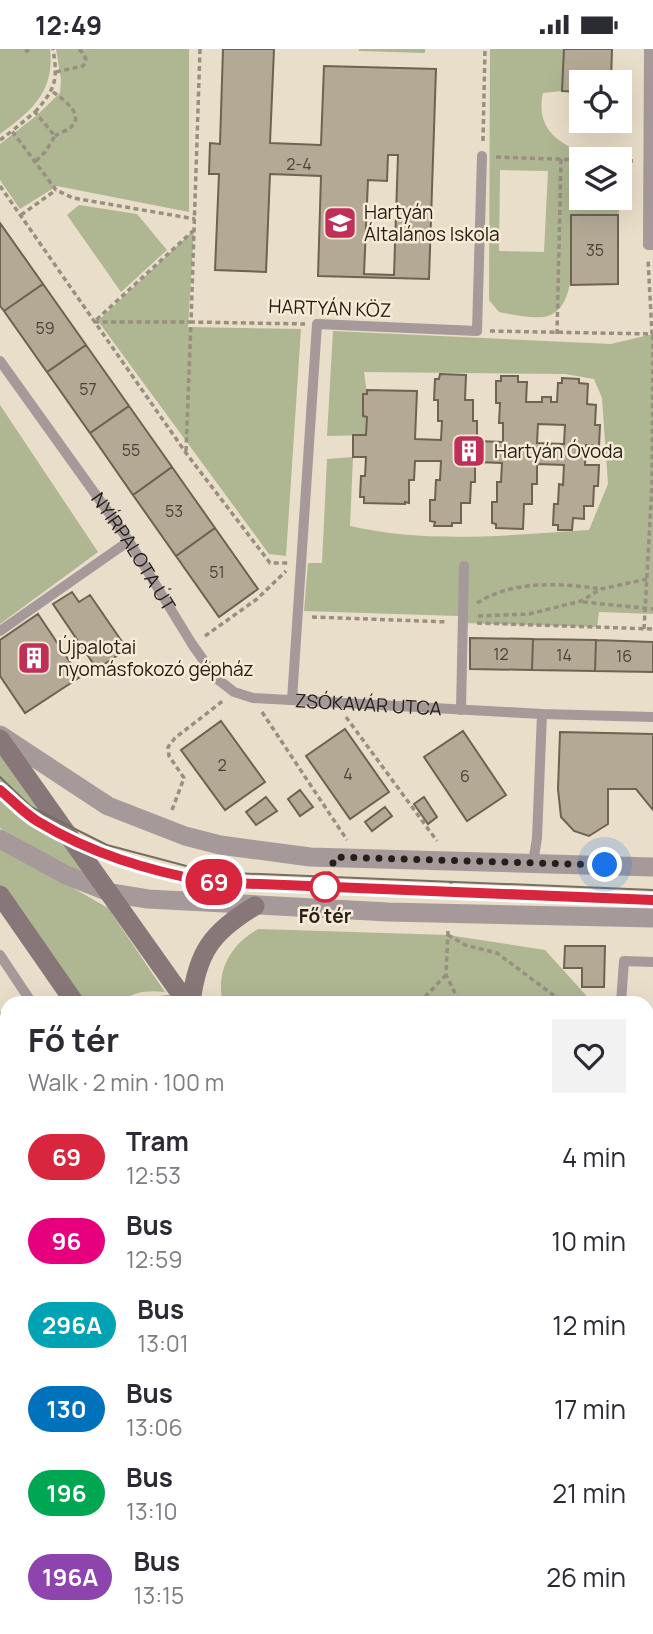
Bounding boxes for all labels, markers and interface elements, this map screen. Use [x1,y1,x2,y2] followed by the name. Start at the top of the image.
[35,7,102,43] text: 12:49
[569,70,632,210] map controls
[569,70,632,133] button: locate
[569,147,632,210] button: layers
[286,153,312,175] house number: 2-4
[364,199,500,247] place label: Hartyán Általános Iskola
[321,204,359,242] school or university icon: Hartyán Általános Iskola
[586,239,604,261] house number: 35
[268,293,392,323] street label: HARTYÁN KÖZ
[35,317,55,339] house number: 59
[79,378,97,400] house number: 57
[450,432,488,470] building icon: Hartyán Óvoda
[494,438,623,464] place label: Hartyán Óvoda
[122,439,140,461] house number: 55
[85,487,182,617] street label: NYÍRPALOTA ÚT
[165,500,183,522] house number: 53
[209,561,225,583] house number: 51
[58,634,254,682] place label: Újpalotai nyomásfokozó gépház
[15,639,53,677] building icon: Újpalotai nyomásfokozó gépház
[493,643,509,665] house number: 12
[556,644,572,666] house number: 14
[616,645,632,667] house number: 16
[294,687,442,721] street label: ZSÓKAVÁR UTCA
[217,754,227,776] house number: 2
[343,763,353,785] house number: 4
[460,765,470,787] house number: 6
[587,847,622,882] your location
[182,859,246,905] line badge: 69
[199,865,229,898] text: 69
[310,872,340,902] marker: Fő tér
[299,903,352,929] place label: Fő tér
[28,1017,119,1062] text: Fő tér
[552,1019,626,1093] button: heart
[28,1066,224,1098] text: Walk · 2 min · 100 m
[126,1123,189,1159] text: Tram
[562,1139,626,1175] text: 4 min
[52,1140,81,1173] text: 69
[126,1159,181,1191] text: 12:53
[126,1207,173,1243] text: Bus
[551,1223,626,1259] text: 10 min
[52,1224,81,1257] text: 96
[126,1243,183,1275] text: 12:59
[137,1291,184,1327] text: Bus
[552,1307,626,1343] text: 12 min
[42,1308,102,1341] text: 296A
[137,1327,189,1359] text: 13:01
[126,1375,173,1411] text: Bus
[554,1391,626,1427] text: 17 min
[46,1392,87,1425] text: 130
[126,1411,183,1443] text: 13:06
[126,1459,173,1495] text: Bus
[552,1475,626,1511] text: 21 min
[46,1476,87,1509] text: 196
[126,1495,178,1527] text: 13:10
[133,1543,180,1579] text: Bus
[546,1559,626,1595] text: 26 min
[42,1560,98,1593] text: 196A
[133,1579,184,1611] text: 13:15

